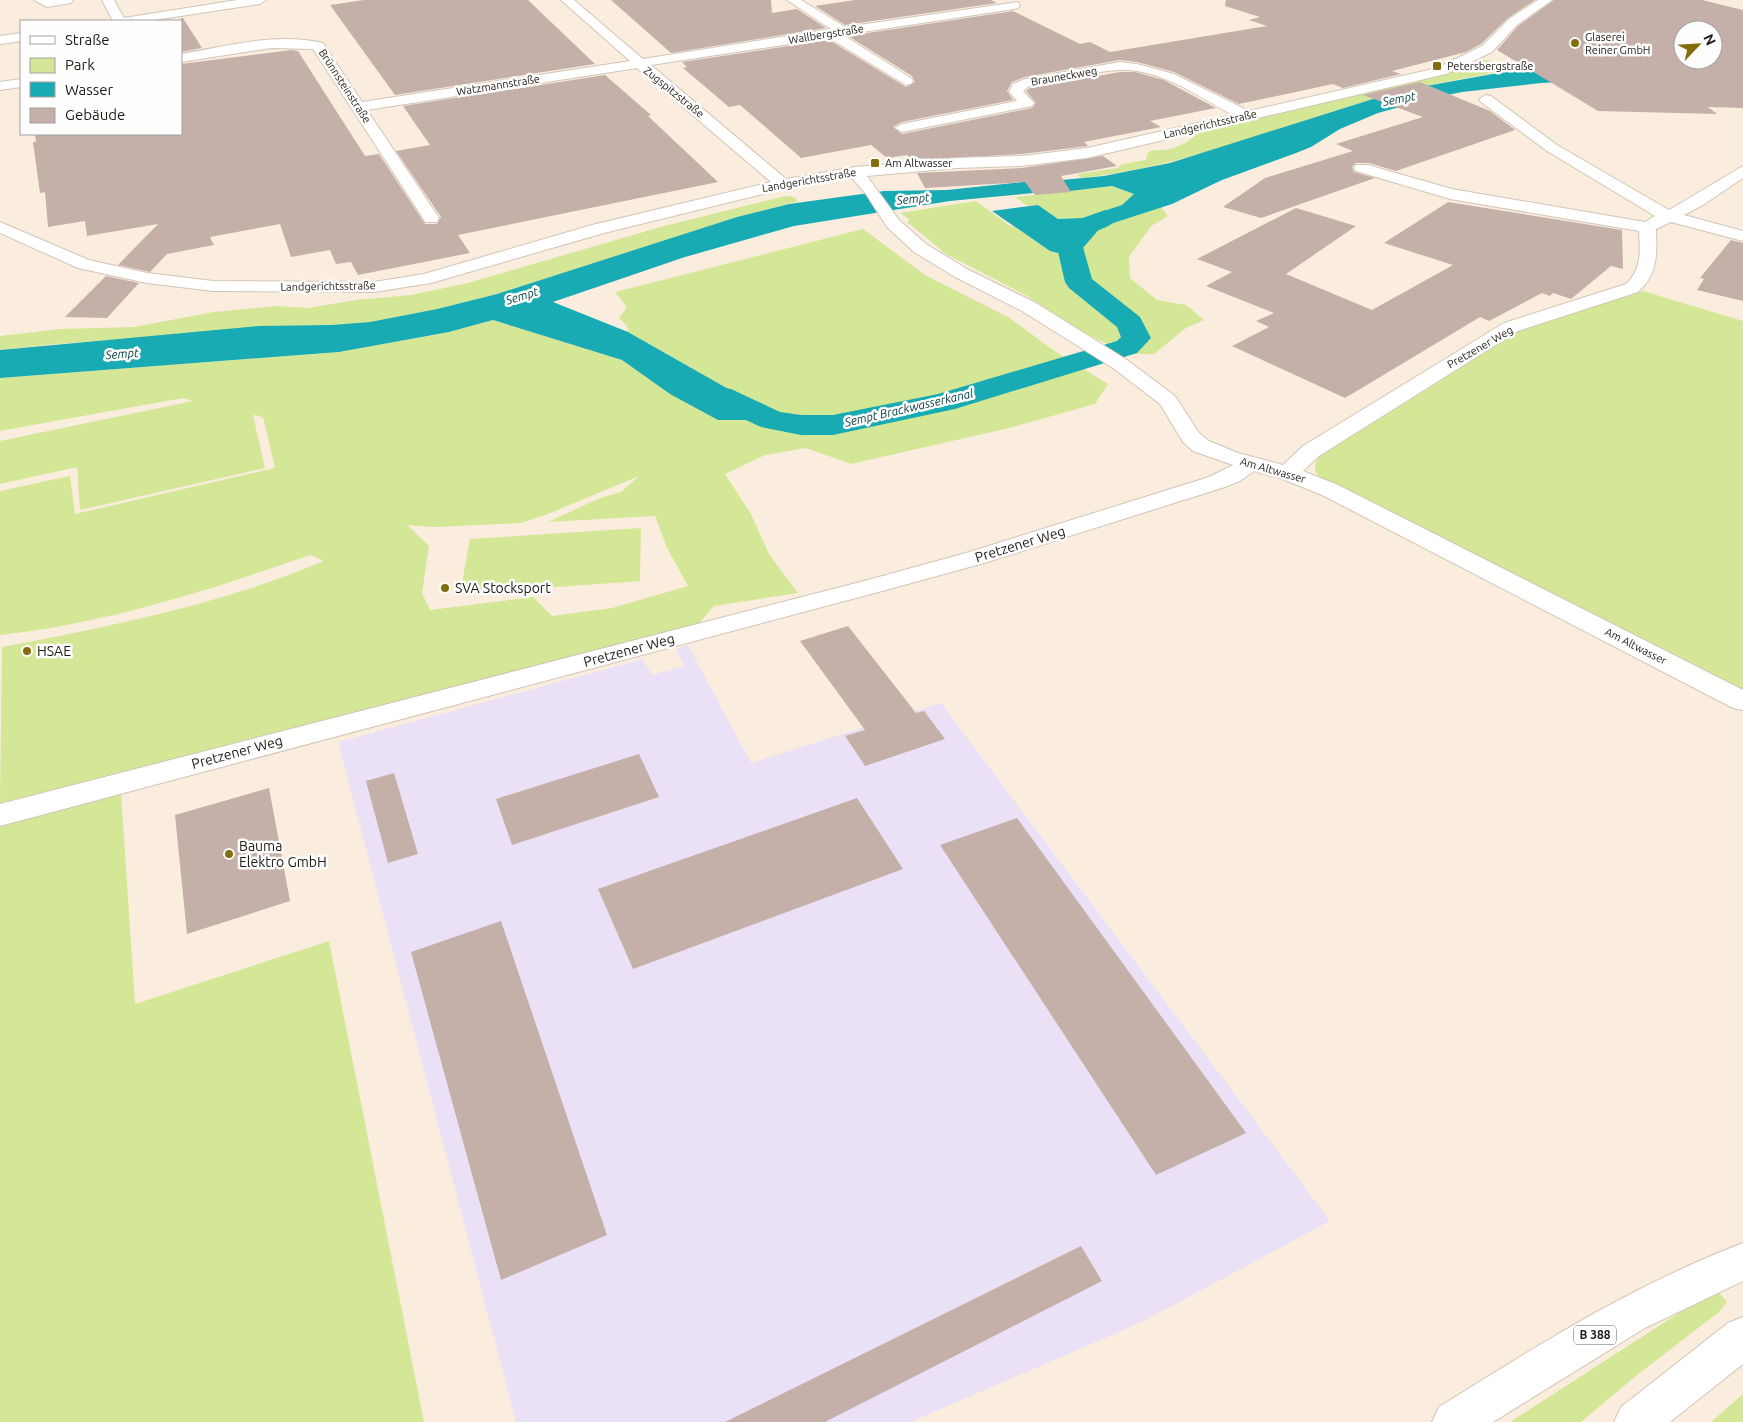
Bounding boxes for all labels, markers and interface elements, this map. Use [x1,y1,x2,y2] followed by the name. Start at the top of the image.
[20,20,182,135] legend
[1673,20,1723,70] north arrow
[788,22,864,46] street label: Wallbergstraße
[65,31,109,48] text: Straße
[1585,31,1651,56] place label: Glaserei Reiner GmbH
[1700,31,1719,48] text: N
[1569,37,1581,49] marker: Glaserei Reiner GmbH
[317,47,373,125] street label: Brünnsteinstraße
[65,56,95,73] text: Park
[1431,60,1443,72] marker: Petersbergstraße
[1447,60,1533,72] place label: Petersbergstraße
[642,64,706,120] street label: Zugspitzstraße
[1030,64,1098,88] street label: Brauneckweg
[455,72,541,98] street label: Watzmannstraße
[65,81,114,98] text: Wasser
[1380,89,1417,108] water label: Sempt
[65,106,125,123] text: Gebäude
[1162,107,1258,141] street label: Landgerichtsstraße
[869,157,881,169] marker: Am Altwasser
[885,157,953,169] place label: Am Altwasser
[761,166,857,194] street label: Landgerichtsstraße
[895,190,930,207] water label: Sempt
[280,279,376,293] street label: Landgerichtsstraße
[503,284,540,307] water label: Sempt
[1445,323,1515,371] street label: Pretzener Weg
[104,346,139,361] water label: Sempt
[842,386,975,429] water label: Sempt Brackwasserkanal
[1239,455,1308,485] street label: Am Altwasser
[973,523,1067,565] street label: Pretzener Weg
[455,580,551,596] place label: SVA Stocksport
[439,582,451,594] marker: SVA Stocksport
[1603,625,1670,667] street label: Am Altwasser
[582,630,676,670] street label: Pretzener Weg
[37,643,71,659] place label: HSAE
[21,645,33,657] marker: HSAE
[190,732,284,772] street label: Pretzener Weg
[239,838,327,870] place label: Bauma Elektro GmbH
[223,848,235,860] marker: Bauma Elektro GmbH
[1574,1326,1616,1344] road number: B 388

